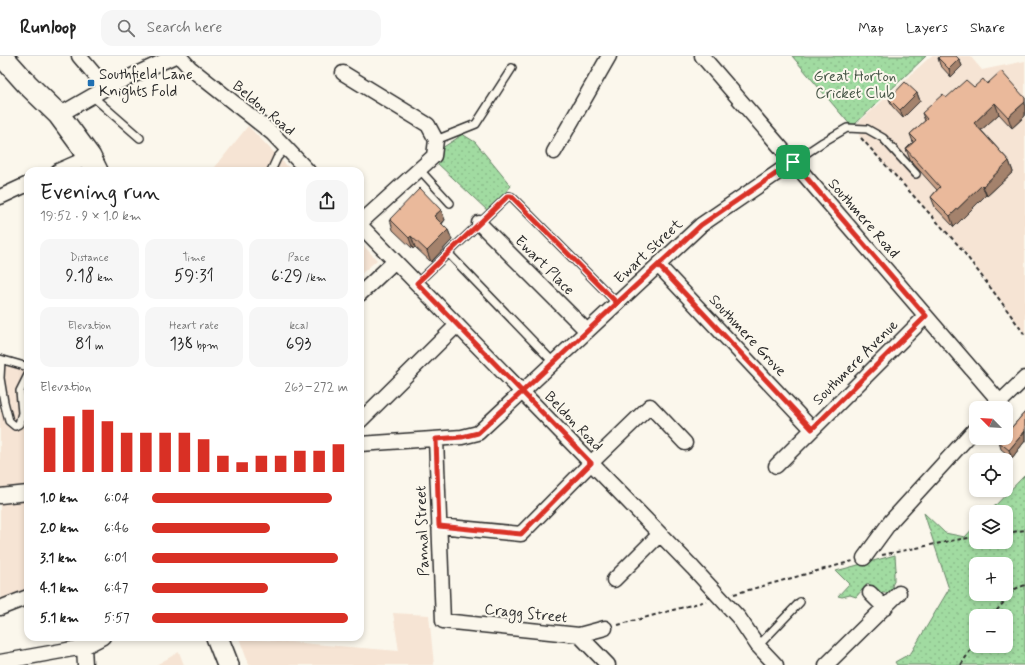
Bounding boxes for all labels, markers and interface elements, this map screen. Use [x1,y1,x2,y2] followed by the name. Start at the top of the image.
[101,10,381,46] search box
[20,15,77,40] text: Runloop
[115,17,137,39] icon: search
[147,18,222,38] text: Search here
[858,19,884,37] text: Map
[906,19,948,37] text: Layers
[970,19,1005,37] text: Share
[99,65,193,103] place label: Southfield Lane Knights Fold
[814,67,896,104] park label: Great Horton Cricket Club
[228,77,299,141] street label: Beldon Road
[86,78,96,88] marker: Southfield Lane Knights Fold
[776,145,810,179] pin
[782,151,804,173] icon: arrive
[823,175,904,263] street label: Southmere Road
[40,179,160,207] text: Evening run
[306,180,348,222] button: share
[40,208,141,225] text: 19:52 · 9 × 1.0 km
[610,215,687,289] street label: Ewart Street
[510,231,579,300] street label: Ewart Place
[70,251,109,265] text: Distance
[182,251,206,265] text: Time
[288,251,310,265] text: Pace
[65,265,94,287] text: 9.18
[174,265,214,287] text: 59:31
[271,265,303,287] text: 6:29
[94,271,113,285] text: km
[303,271,326,285] text: /km
[704,290,790,381] street label: Southmere Grove
[809,316,903,410] street label: Southmere Avenue
[68,319,111,333] text: Elevation
[169,319,219,333] text: Heart rate
[289,319,308,333] text: kcal
[75,333,92,355] text: 81
[169,333,193,355] text: 138
[286,333,312,355] text: 693
[92,339,104,353] text: m
[193,339,219,353] text: bpm
[40,379,91,396] text: Elevation
[285,379,348,396] text: 263–272 m
[540,387,607,456] street label: Beldon Road
[969,401,1013,445] north arrow
[969,401,1013,653] map controls
[969,453,1013,497] button: locate
[411,485,435,577] street label: Pannal Street
[40,490,78,507] text: 1.0 km
[104,490,129,507] text: 6:04
[969,505,1013,549] button: layers
[40,520,79,537] text: 2.0 km
[104,520,129,537] text: 6:46
[40,550,77,567] text: 3.1 km
[104,550,127,567] text: 6:01
[969,557,1013,601] button: +
[40,580,79,597] text: 4.1 km
[104,580,128,597] text: 6:47
[483,600,569,629] street label: Cragg Street
[969,609,1013,653] button: −
[40,610,79,627] text: 5.1 km
[104,610,130,627] text: 5:57

